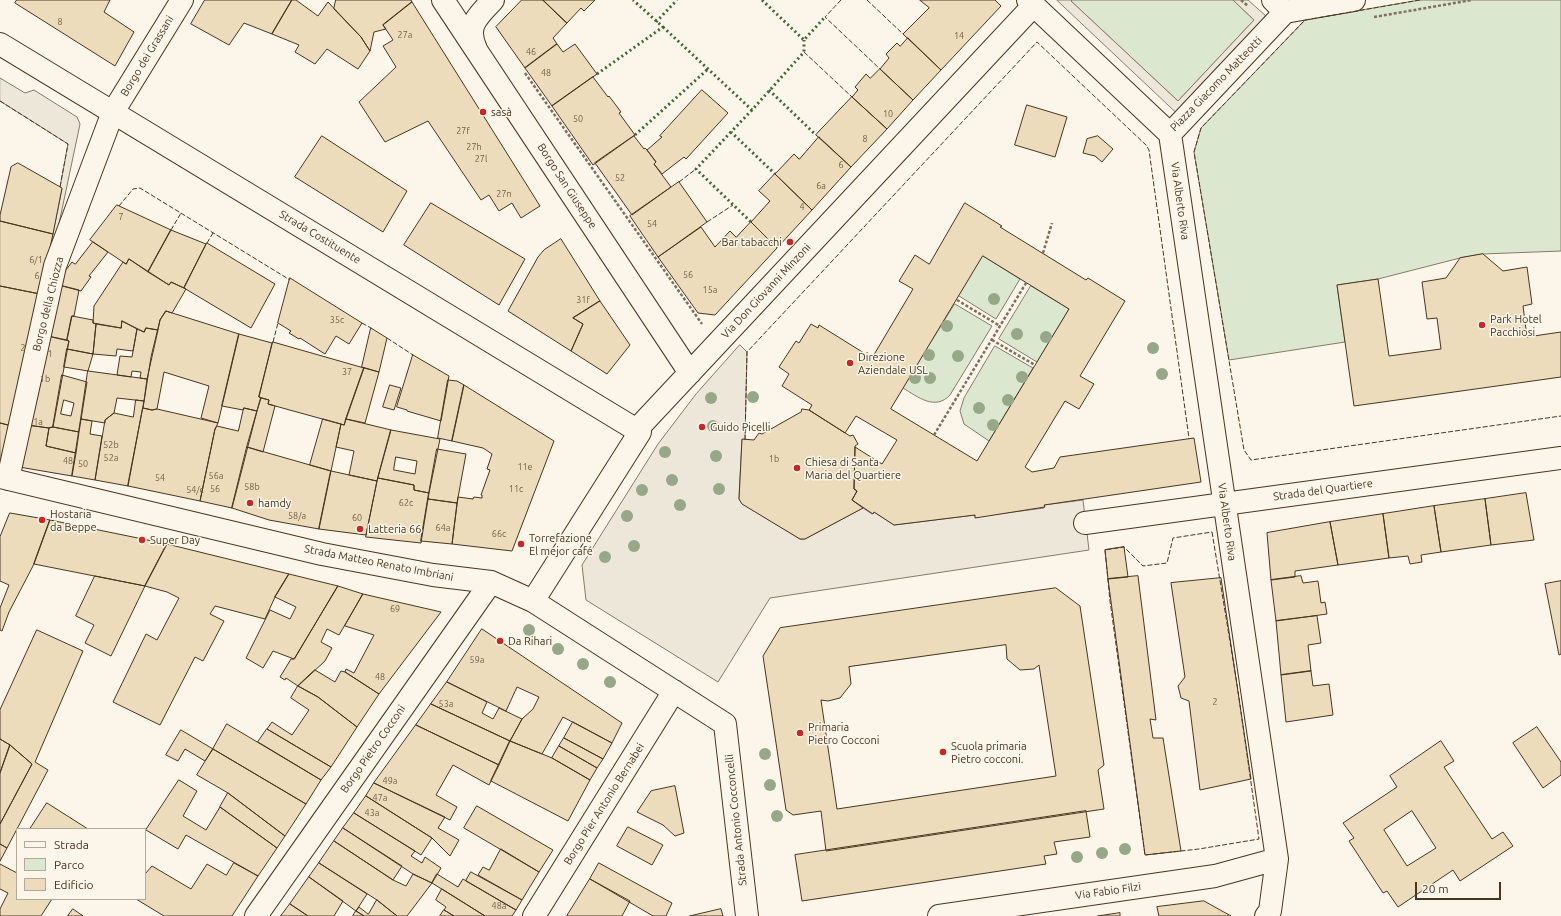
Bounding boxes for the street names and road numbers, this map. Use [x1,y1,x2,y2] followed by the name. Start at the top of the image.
[118,13,176,99] street label: Borgo dei Grassani
[1167,34,1265,134] street label: Piazza Giacomo Matteotti
[534,141,600,231] street label: Borgo San Giuseppe
[1168,161,1192,241] street label: Via Alberto Riva
[277,207,363,267] street label: Strada Costituente
[718,241,814,341] street label: Via Don Giovanni Minzoni
[30,255,66,353] street label: Borgo della Chiozza
[1272,476,1374,504] street label: Strada del Quartiere
[1215,482,1239,562] street label: Via Alberto Riva
[303,542,455,584] street label: Strada Matteo Renato Imbriani
[338,702,408,796] street label: Borgo Pietro Cocconi
[561,741,647,867] street label: Borgo Pier Antonio Bernabei
[723,754,749,886] street label: Strada Antonio Cocconcelli
[1074,880,1142,902] street label: Via Fabio Filzi

